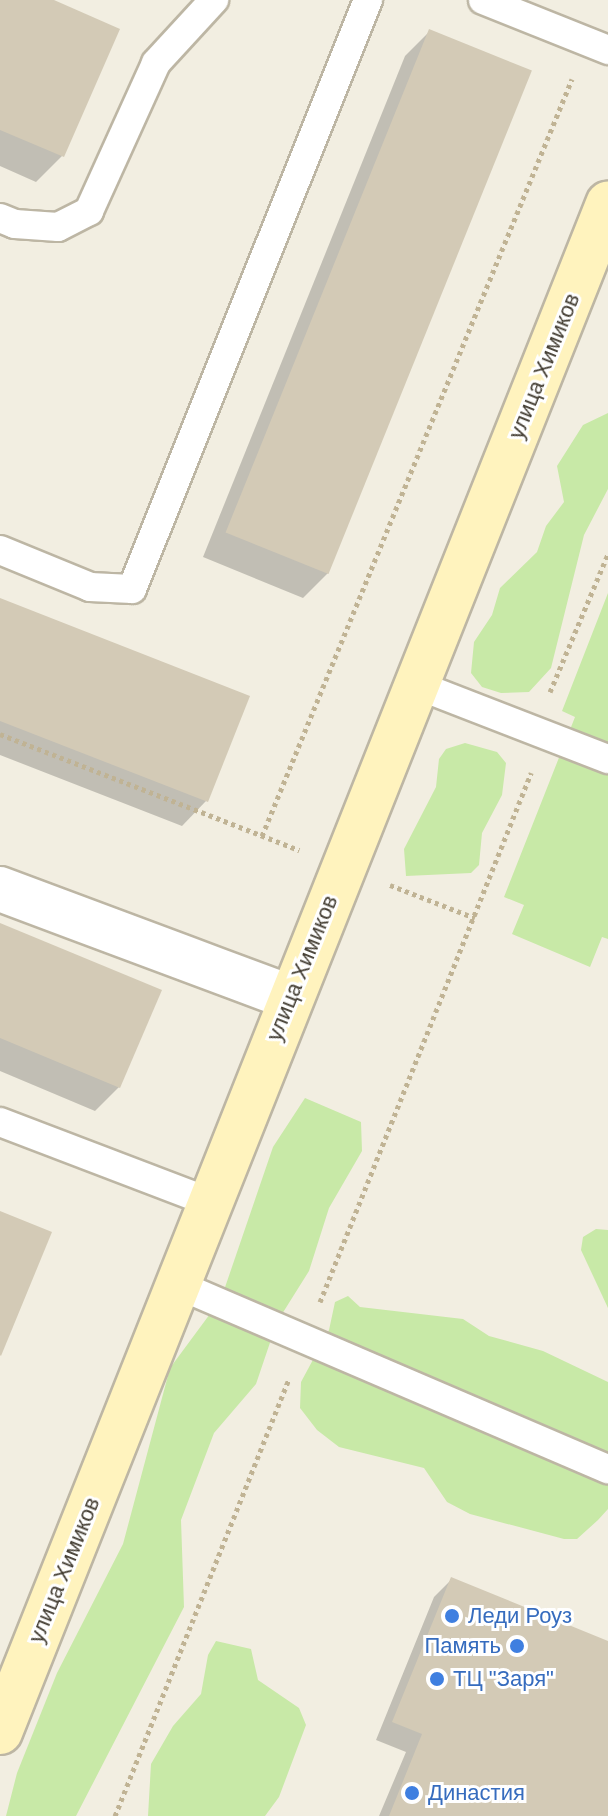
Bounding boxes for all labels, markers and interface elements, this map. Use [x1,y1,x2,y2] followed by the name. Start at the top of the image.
[503,289,585,443] street label: улица Химиков
[261,891,343,1045] street label: улица Химиков
[23,1493,105,1647] street label: улица Химиков
[468,1603,572,1629] place label: Леди Роуз
[443,1607,461,1625] marker: Леди Роуз
[424,1633,501,1659] place label: Память
[508,1637,526,1655] marker: Память
[453,1666,554,1692] place label: ТЦ "Заря"
[428,1670,446,1688] marker: ТЦ "Заря"
[428,1780,525,1806] place label: Династия
[403,1784,421,1802] marker: Династия

